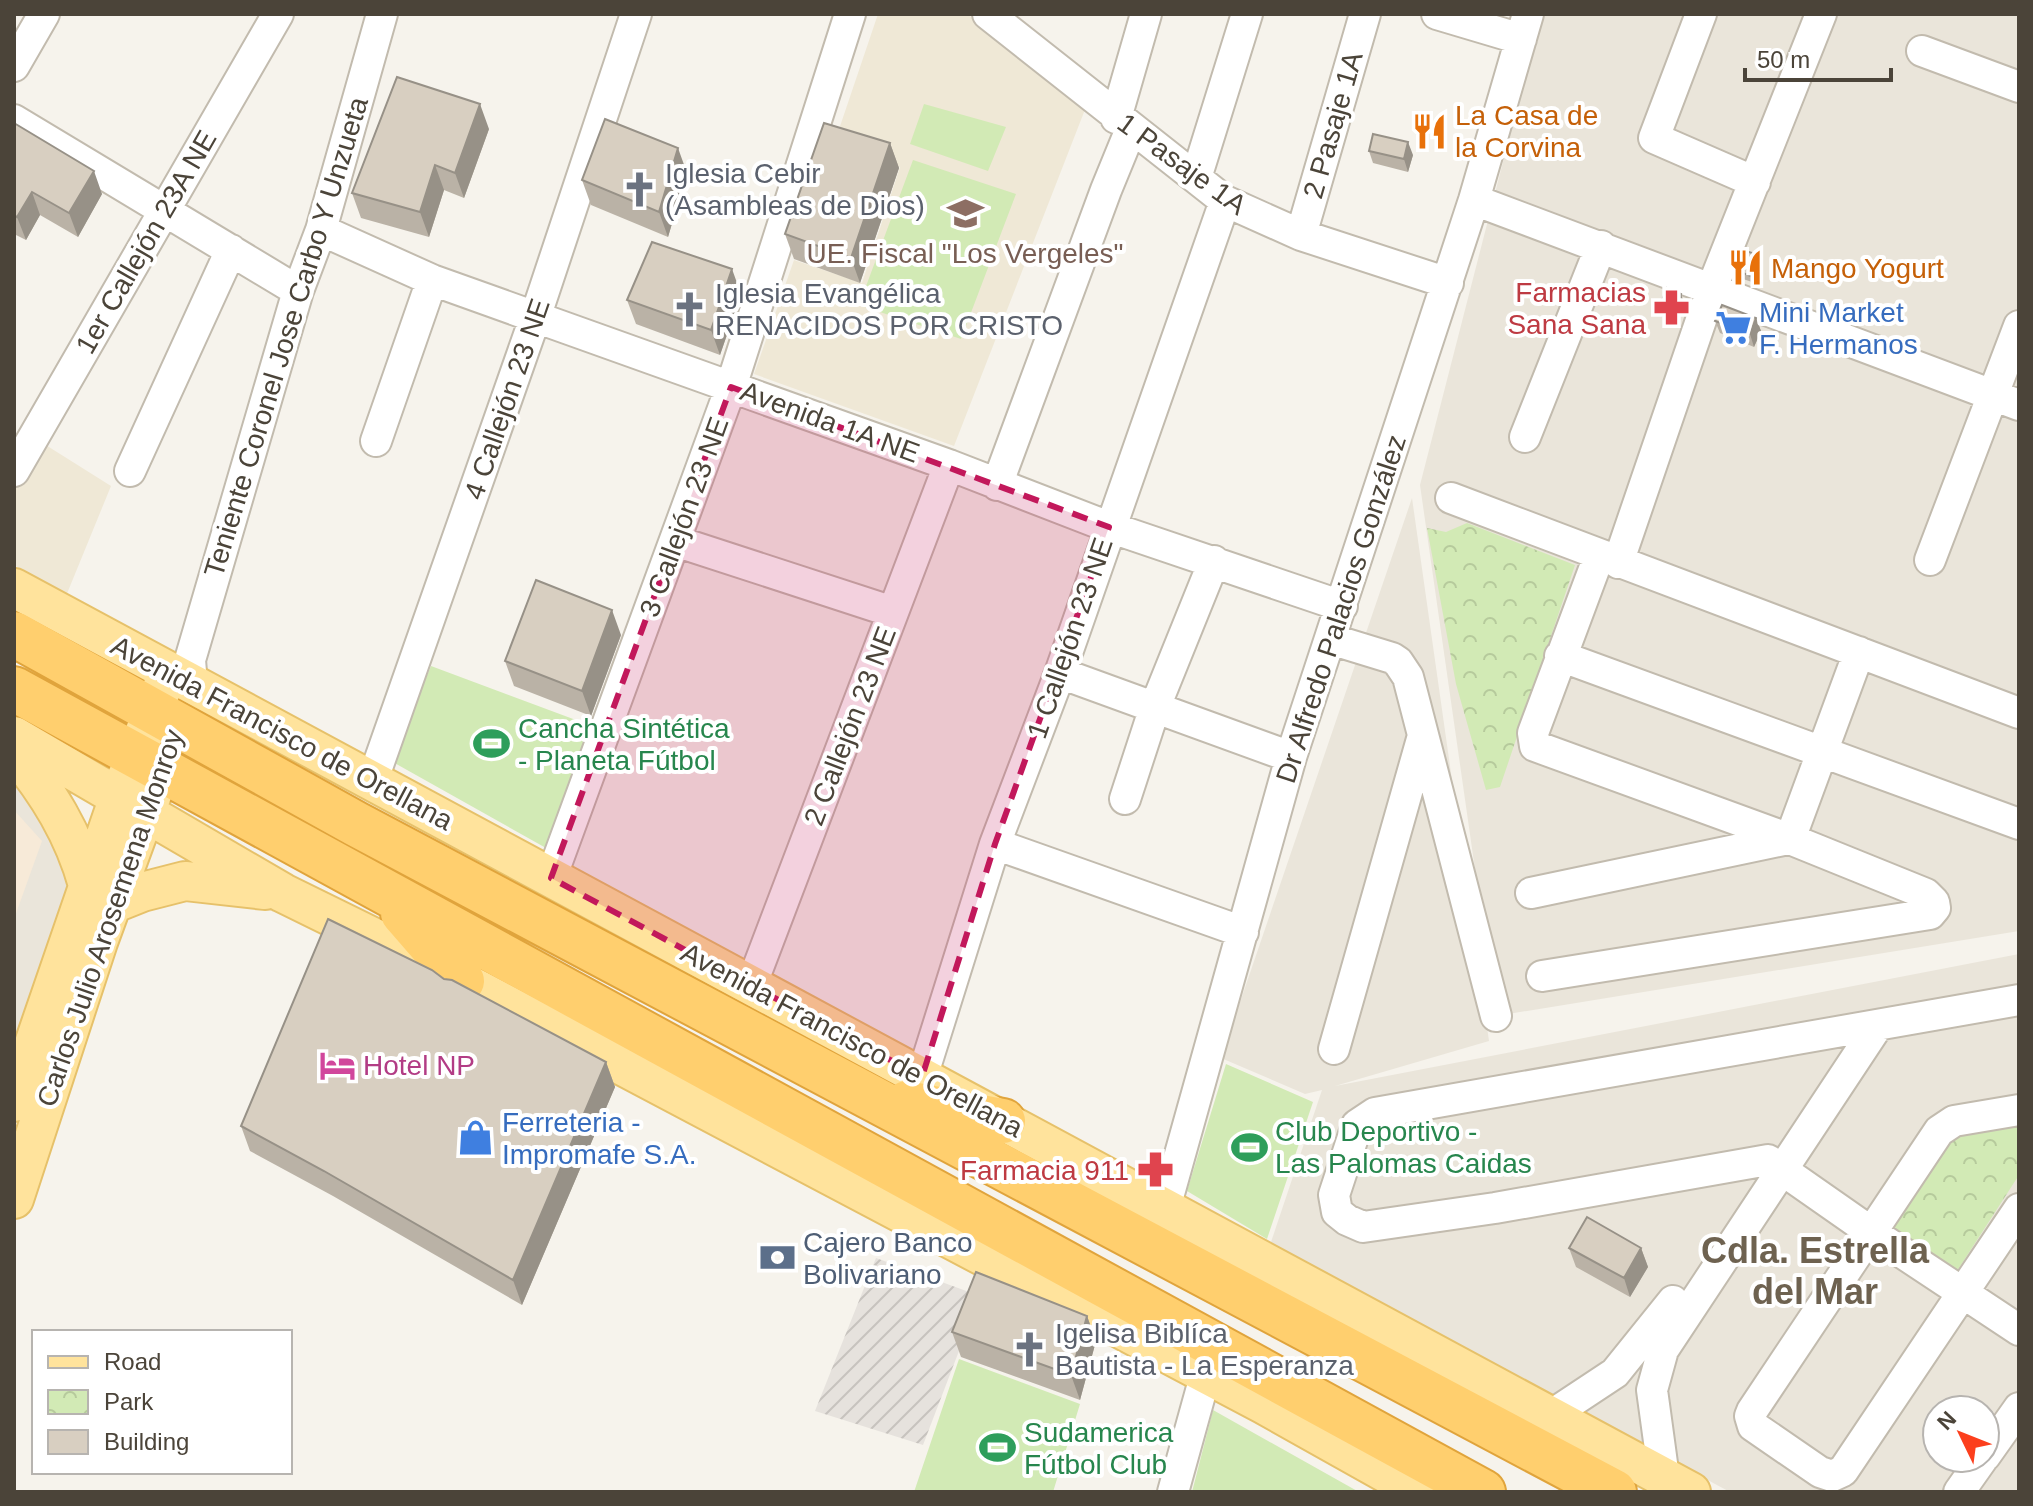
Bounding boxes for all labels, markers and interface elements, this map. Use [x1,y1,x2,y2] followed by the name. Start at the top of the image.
[1745,32,1891,82] scale bar
[1757,46,1810,73] text: 50 m
[1297,48,1369,202] street label: 2 Pasaje 1A
[198,93,374,581] street label: Teniente Coronel Jose Carbo Y Unzueta
[1455,100,1598,163] place label: La Casa de la Corvina
[1112,107,1252,221] street label: 1 Pasaje 1A
[1410,112,1448,150] restaurant icon: La Casa de la Corvina
[70,125,222,359] street label: 1er Callejón 23A NE
[665,158,925,221] place label: Iglesia Cebir (Asambleas de Dios)
[620,170,658,208] church icon: Iglesia Cebir (Asambleas de Dios)
[946,194,984,232] school or university icon: UE. Fiscal "Los Vergeles"
[806,238,1124,269] place label: UE. Fiscal "Los Vergeles"
[1726,249,1764,287] restaurant icon: Mango Yogurt
[1771,253,1944,284] place label: Mango Yogurt
[1507,277,1646,340] place label: Farmacias Sana Sana
[715,278,1063,341] place label: Iglesia Evangélica RENACIDOS POR CRISTO
[1653,289,1691,327] pharmacy icon: Farmacias Sana Sana
[670,290,708,328] church icon: Iglesia Evangélica RENACIDOS POR CRISTO
[458,295,556,503] street label: 4 Callejón 23 NE
[1759,297,1918,360] place label: Mini Market F. Hermanos
[1714,309,1752,347] supermarket icon: Mini Market F. Hermanos
[736,375,924,469] street label: Avenida 1A NE
[634,413,734,621] street label: 3 Callejón 23 NE
[1270,431,1412,787] street label: Dr Alfredo Palacios González
[1021,534,1119,742] street label: 1 Callejón 23 NE
[798,622,902,830] street label: 2 Callejón 23 NE
[106,630,458,837] street label: Avenida Francisco de Orellana
[518,713,730,776] place label: Cancha Sintética - Planeta Fútbol
[31,725,189,1111] street label: Carlos Julio Arosemena Monroy
[473,725,511,763] sports icon: Cancha Sintética - Planeta Fútbol
[676,937,1028,1144] street label: Avenida Francisco de Orellana
[318,1046,356,1084] hotel icon: Hotel NP
[363,1050,475,1081] place label: Hotel NP
[502,1107,697,1170] place label: Ferreteria - Impromafe S.A.
[1275,1116,1532,1179] place label: Club Deportivo - Las Palomas Caidas
[457,1119,495,1157] shop icon: Ferreteria - Impromafe S.A.
[1230,1128,1268,1166] sports icon: Club Deportivo - Las Palomas Caidas
[1136,1151,1174,1189] pharmacy icon: Farmacia 911
[960,1155,1129,1186] place label: Farmacia 911
[803,1227,973,1290] place label: Cajero Banco Bolivariano
[1701,1230,1930,1312] district label: Cdla. Estrella del Mar
[758,1239,796,1277] bank icon: Cajero Banco Bolivariano
[1055,1318,1354,1381] place label: Igelisa Biblíca Bautista - La Esperanza
[32,1330,292,1474] legend
[1010,1330,1048,1368] church icon: Igelisa Biblíca Bautista - La Esperanza
[104,1348,161,1375] text: Road
[104,1388,154,1415] text: Park
[1921,1394,2001,1474] north arrow
[1932,1406,1961,1435] text: N
[1024,1417,1174,1480] place label: Sudamerica Fútbol Club
[104,1428,189,1455] text: Building
[979,1429,1017,1467] sports icon: Sudamerica Fútbol Club

